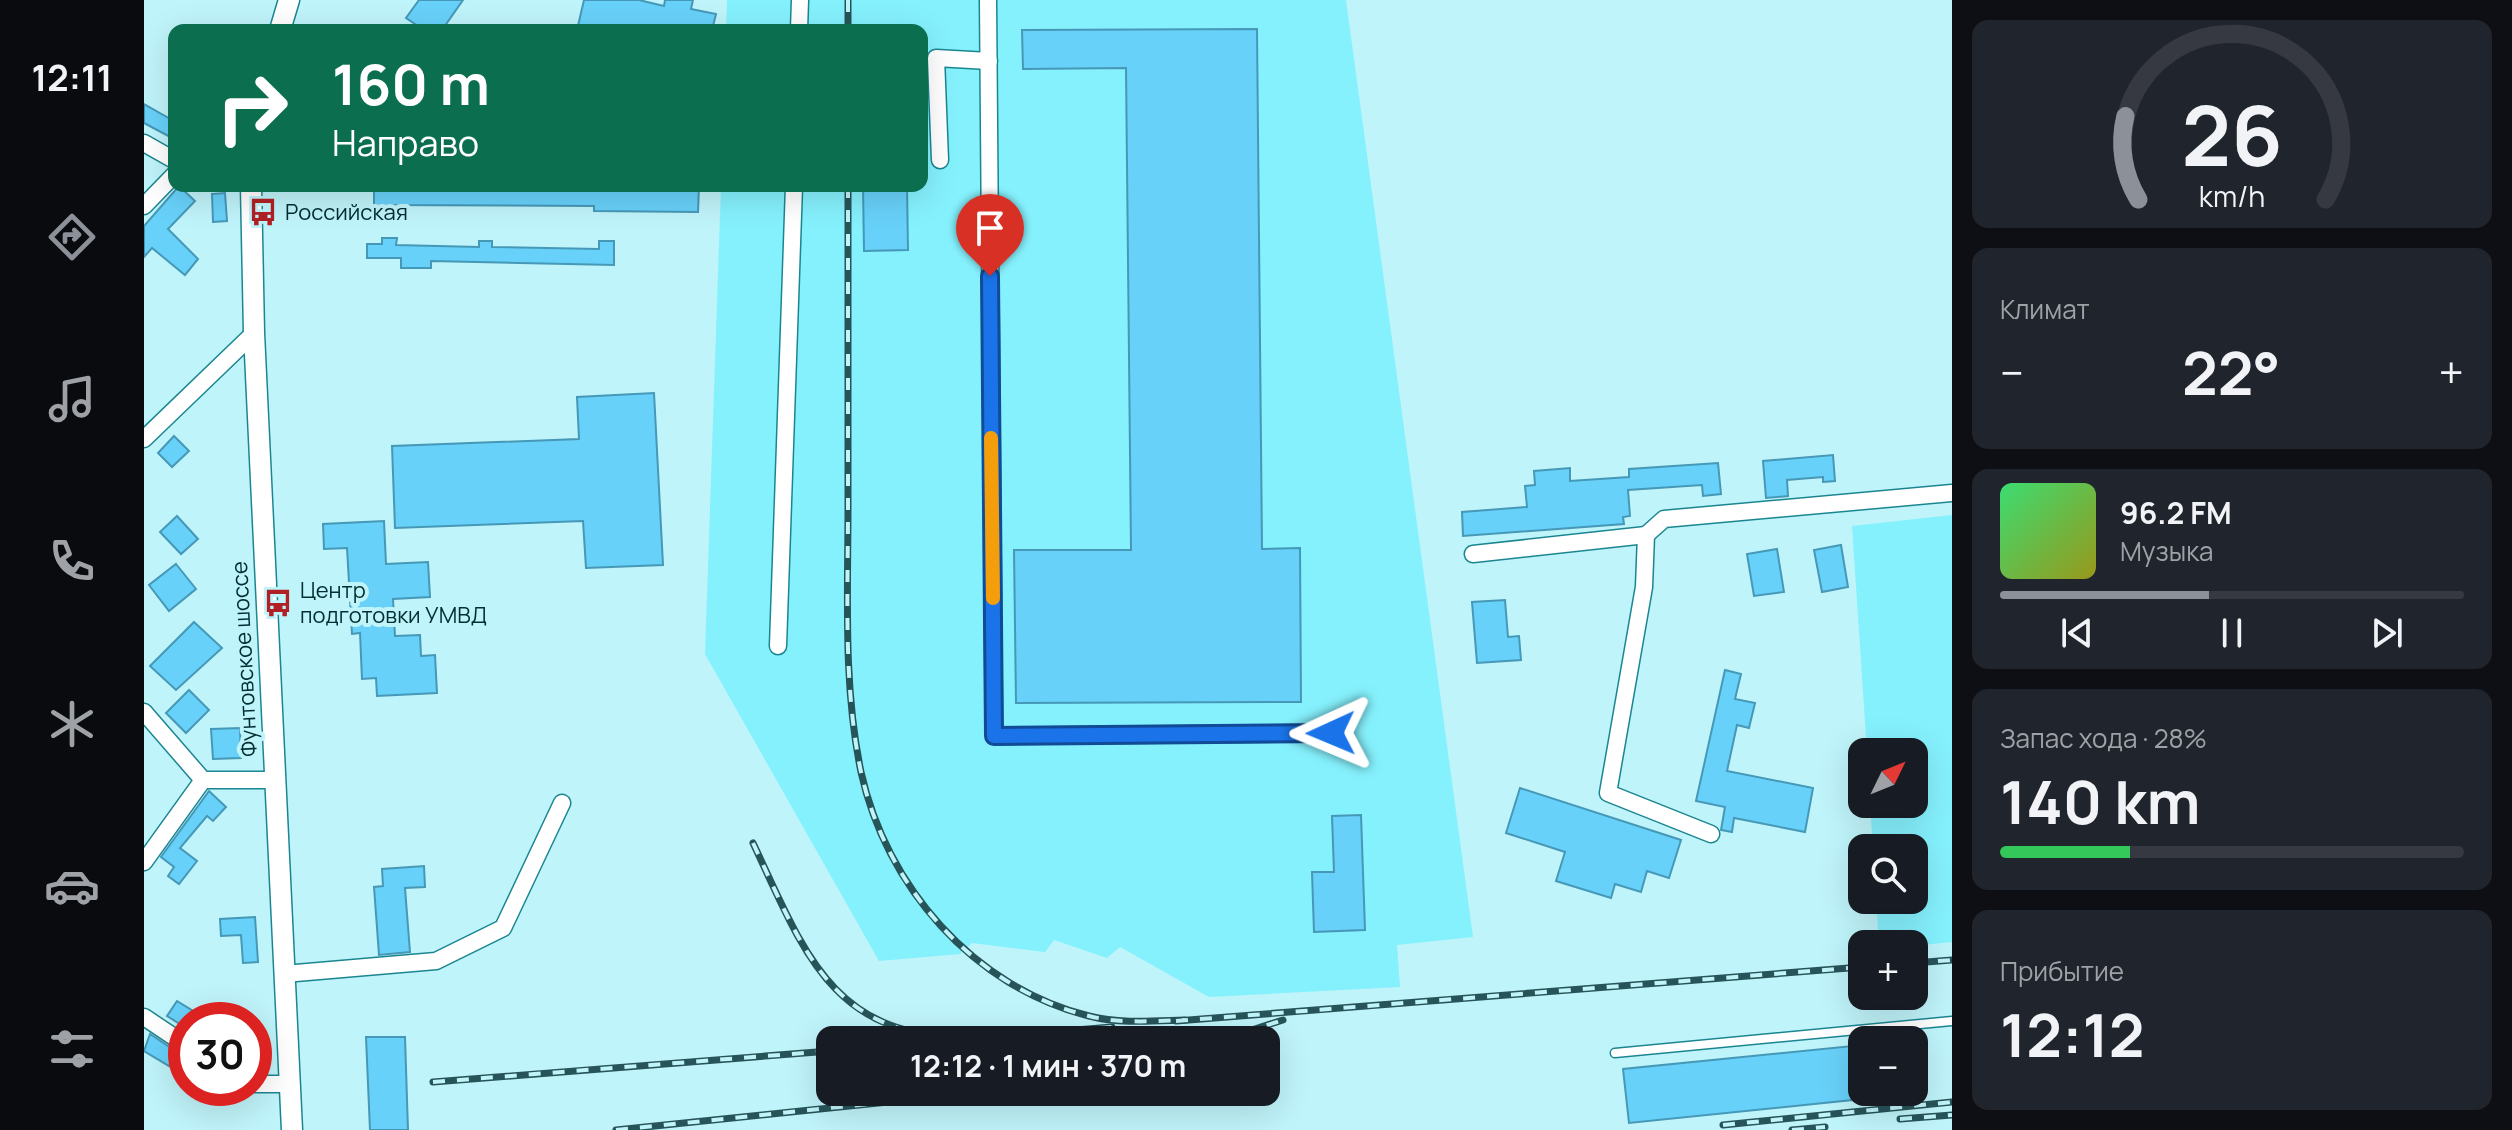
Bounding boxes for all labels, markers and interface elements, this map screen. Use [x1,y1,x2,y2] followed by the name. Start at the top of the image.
[332,45,490,122] text: 160 m
[31,53,113,102] text: 12:11
[200,56,304,160] icon: right
[2181,77,2283,191] text: 26
[332,118,479,167] text: Направо
[2199,177,2265,216] text: km/h
[956,194,1024,276] pin
[248,197,278,227] bus stop icon: Российская
[285,197,408,227] place label: Российская
[968,206,1012,250] icon: arrive
[44,209,100,265] icon: directions
[2000,291,2090,327] text: Климат
[2182,331,2280,413] text: 22°
[2000,342,2024,402] text: −
[2439,342,2464,402] text: +
[44,371,100,427] icon: music
[2120,492,2232,533] text: 96.2 FM
[44,533,100,589] icon: phone
[2120,533,2214,569] text: Музыка
[224,560,264,757] street label: Фунтовское шоссе
[300,575,487,630] place label: Центр подготовки УМВД
[263,588,293,618] bus stop icon: Центр подготовки УМВД
[2055,611,2099,655] icon: previous
[2210,611,2254,655] icon: pause
[2365,611,2409,655] icon: next
[1289,691,1373,775] position arrow
[44,696,100,752] icon: climate
[2000,720,2207,756] text: Запас хода · 28%
[1848,738,1928,818] north arrow
[1848,738,1928,1106] map controls
[2000,760,2201,842] text: 140 km
[1848,834,1928,914] button: search
[44,858,100,914] icon: car
[1848,930,1928,1010] button: +
[2000,953,2124,989] text: Прибытие
[2000,993,2145,1075] text: 12:12
[168,1002,272,1106] speed limit sign: 30
[44,1021,100,1077] icon: filters
[1848,1026,1928,1106] button: −
[910,1045,1186,1086] text: 12:12 · 1 мин · 370 m

